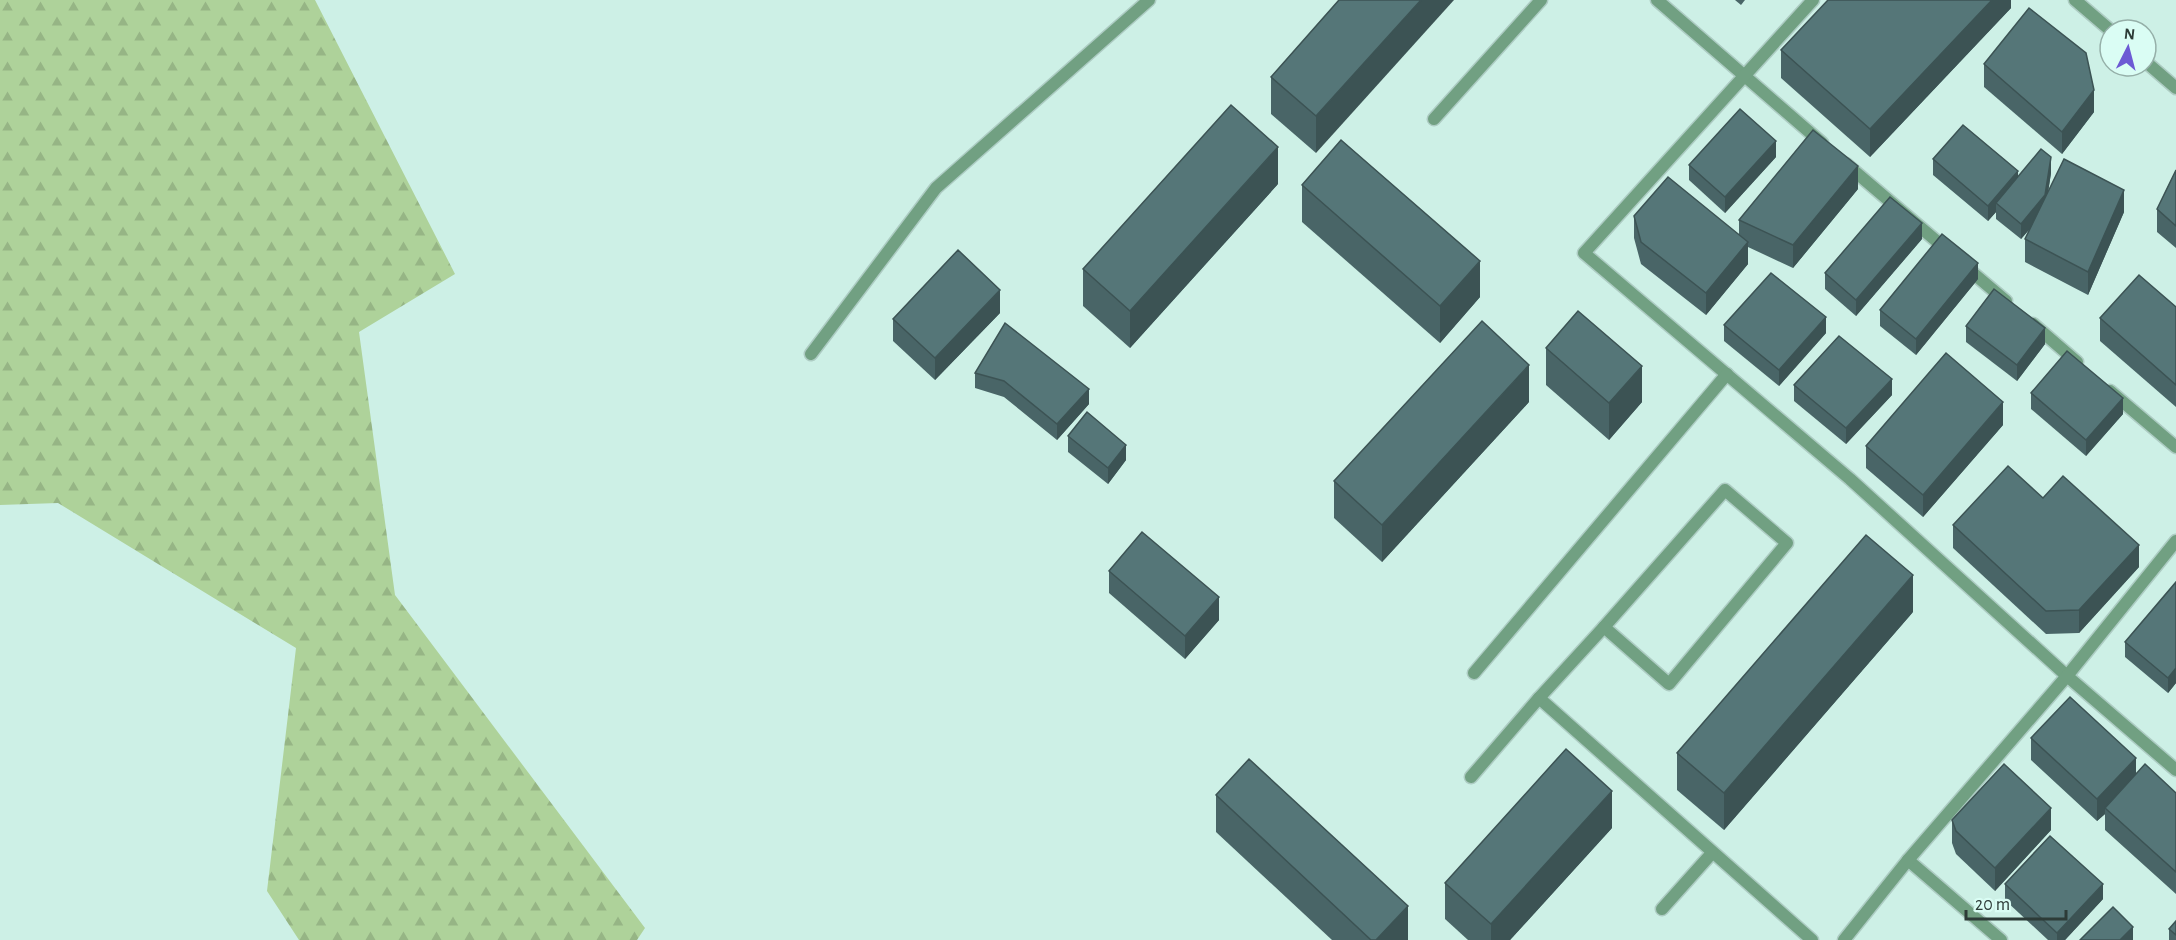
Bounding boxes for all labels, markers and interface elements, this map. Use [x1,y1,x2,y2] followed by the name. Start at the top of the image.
[2098,18,2158,78] north arrow
[2123,26,2136,43] text: N
[1966,883,2066,921] scale bar
[1975,896,2010,914] text: 20 m

